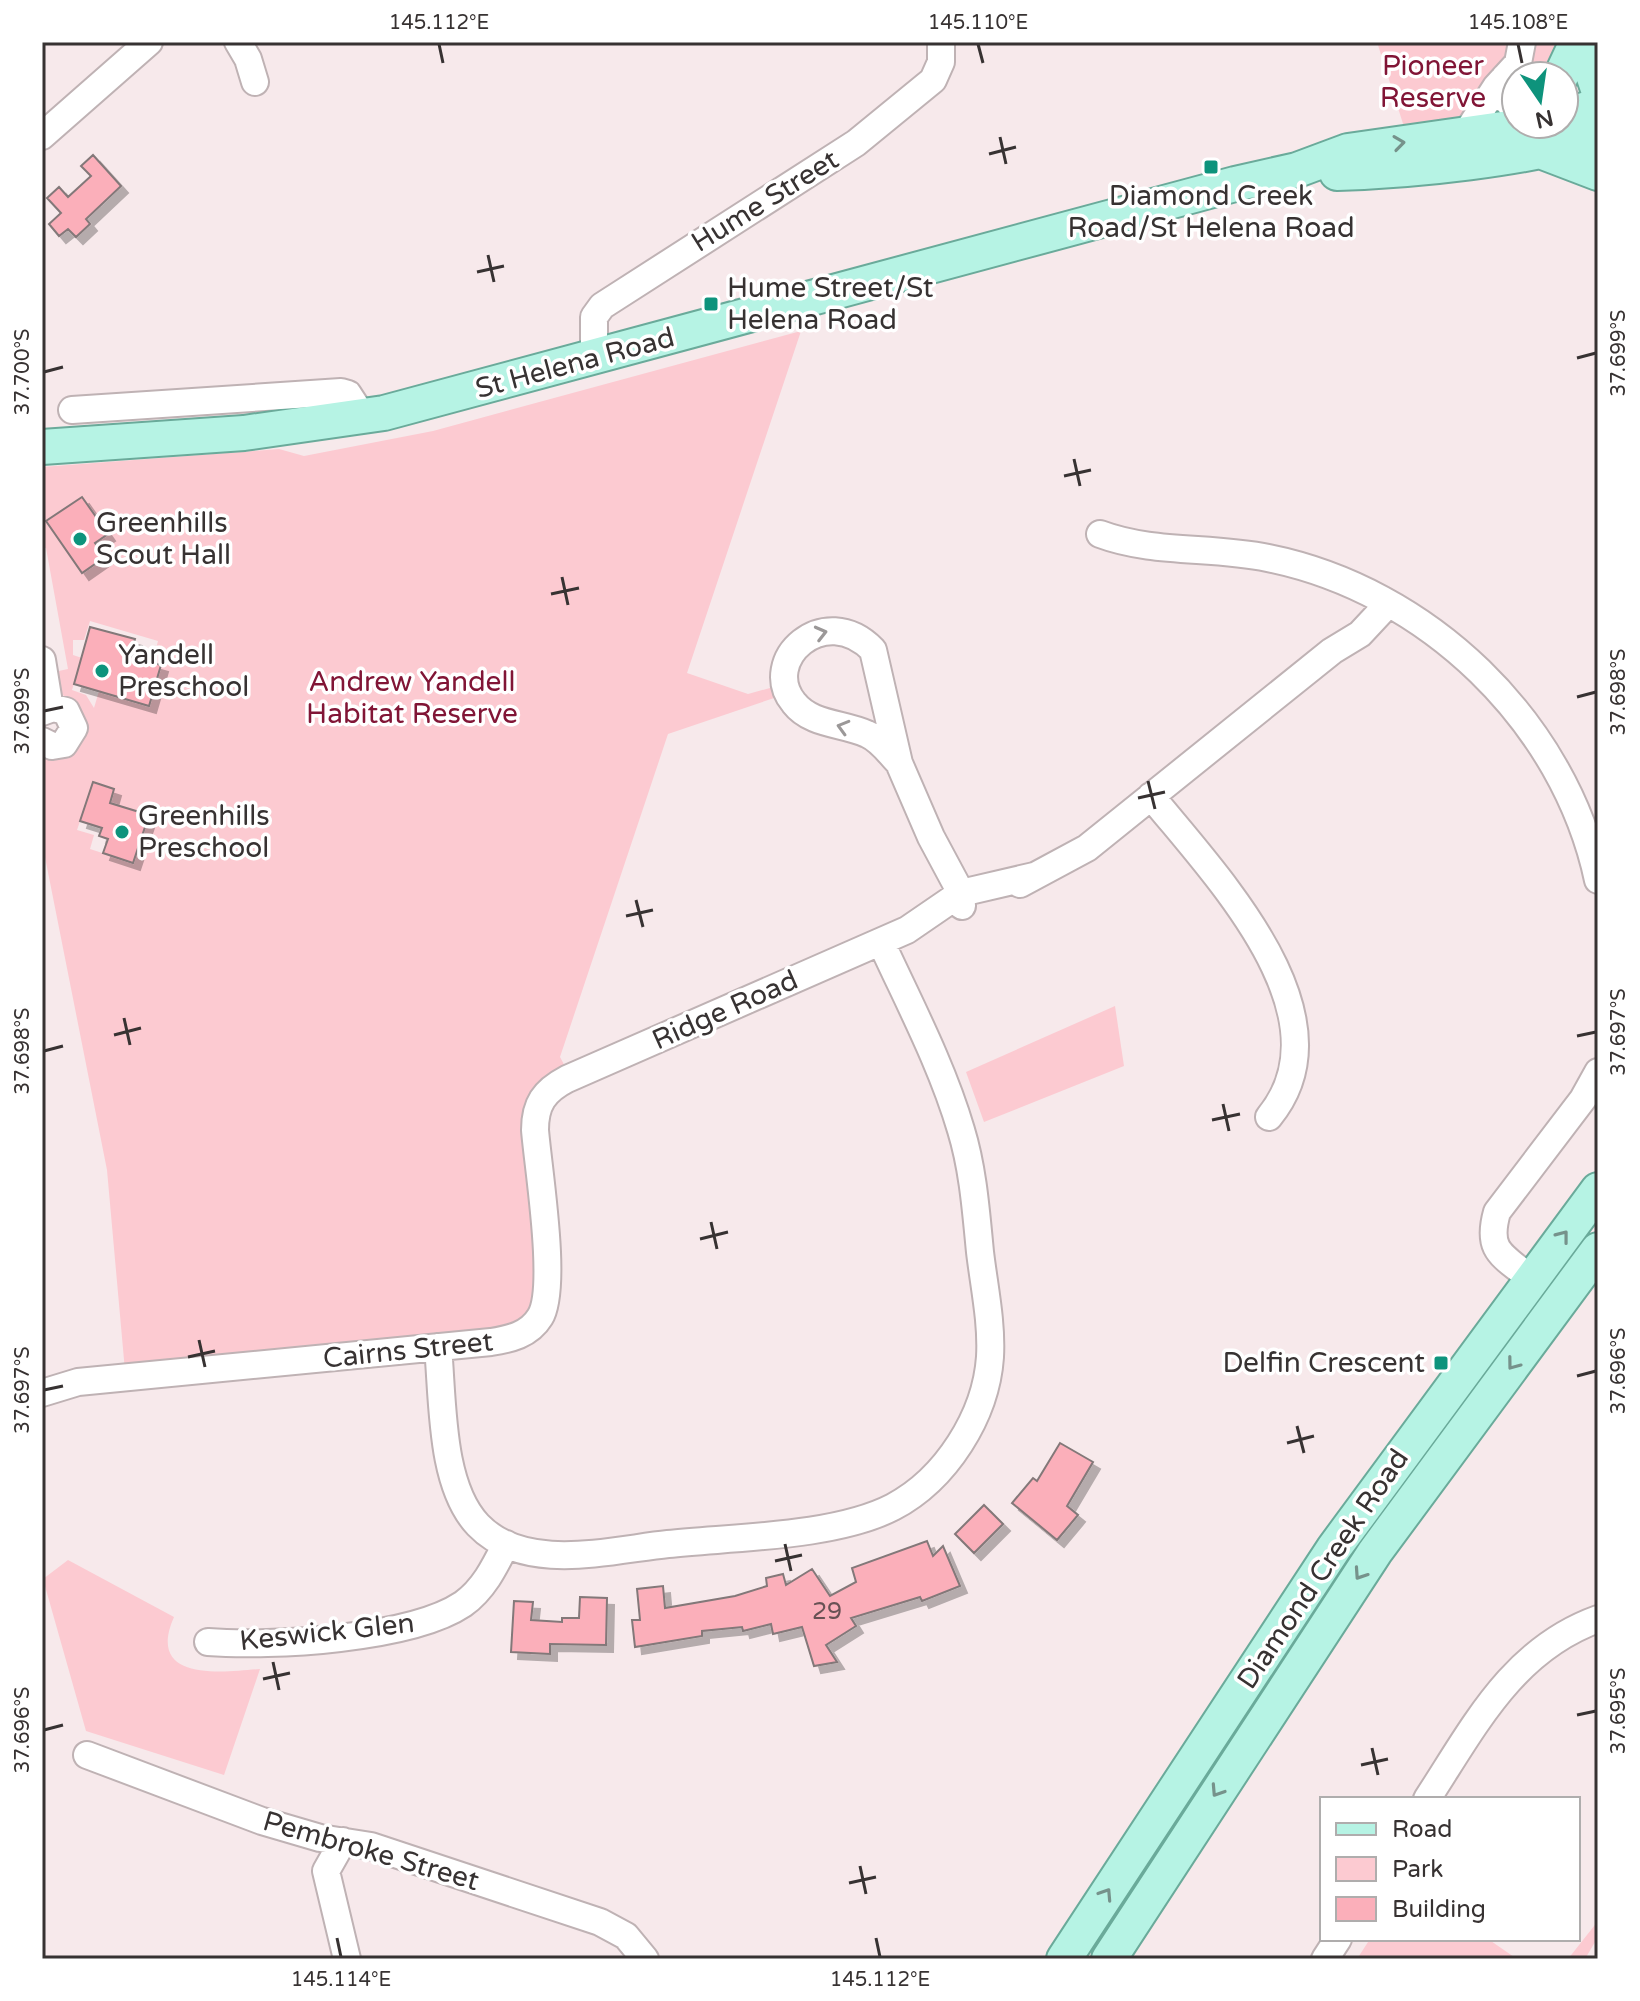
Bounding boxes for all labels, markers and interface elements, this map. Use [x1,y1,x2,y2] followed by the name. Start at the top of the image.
[389,11,489,35] text: 145.112°E
[928,11,1028,35] text: 145.110°E
[1468,11,1568,35] text: 145.108°E
[1380,49,1486,115] park label: Pioneer Reserve
[1500,60,1580,140] north arrow
[1533,104,1556,133] text: N
[1392,135,1406,152] one-way arrow
[685,142,845,260] street label: Hume Street
[1202,158,1220,176] marker: Diamond Creek Road/St Helena Road
[1067,179,1355,245] place label: Diamond Creek Road/St Helena Road
[727,271,934,337] place label: Hume Street/St Helena Road
[702,295,720,313] marker: Hume Street/St Helena Road
[1607,310,1631,396] text: 37.699°S
[472,320,678,406] street label: St Helena Road
[11,329,35,415] text: 37.700°S
[96,506,231,572] place label: Greenhills Scout Hall
[71,530,89,548] marker: Greenhills Scout Hall
[814,625,828,642] one-way arrow
[118,638,249,704] place label: Yandell Preschool
[1607,649,1631,735] text: 37.698°S
[93,662,111,680] marker: Yandell Preschool
[306,665,518,731] park label: Andrew Yandell Habitat Reserve
[11,668,35,754] text: 37.699°S
[837,720,851,736] one-way arrow
[138,799,270,865] place label: Greenhills Preschool
[113,823,131,841] marker: Greenhills Preschool
[647,963,803,1057] street label: Ridge Road
[1607,988,1631,1076] text: 37.697°S
[11,1008,35,1094] text: 37.698°S
[1553,1230,1567,1245] one-way arrow
[321,1324,495,1376] street label: Cairns Street
[1607,1328,1631,1414] text: 37.696°S
[11,1346,35,1434] text: 37.697°S
[1223,1346,1425,1380] place label: Delfin Crescent
[1432,1354,1450,1372] marker: Delfin Crescent
[1508,1355,1522,1370] one-way arrow
[1230,1442,1416,1696] street label: Diamond Creek Road
[1355,1566,1370,1580] one-way arrow
[812,1597,842,1626] house number: 29
[238,1606,416,1658] street label: Keswick Glen
[1607,1668,1631,1754] text: 37.695°S
[11,1687,35,1773] text: 37.696°S
[1211,1782,1226,1797] one-way arrow
[1320,1797,1580,1941] legend
[259,1804,483,1898] street label: Pembroke Street
[1392,1815,1452,1844] text: Road
[1392,1855,1443,1884] text: Park
[1096,1888,1111,1902] one-way arrow
[1392,1895,1486,1924] text: Building
[291,1968,391,1992] text: 145.114°E
[830,1968,930,1992] text: 145.112°E

